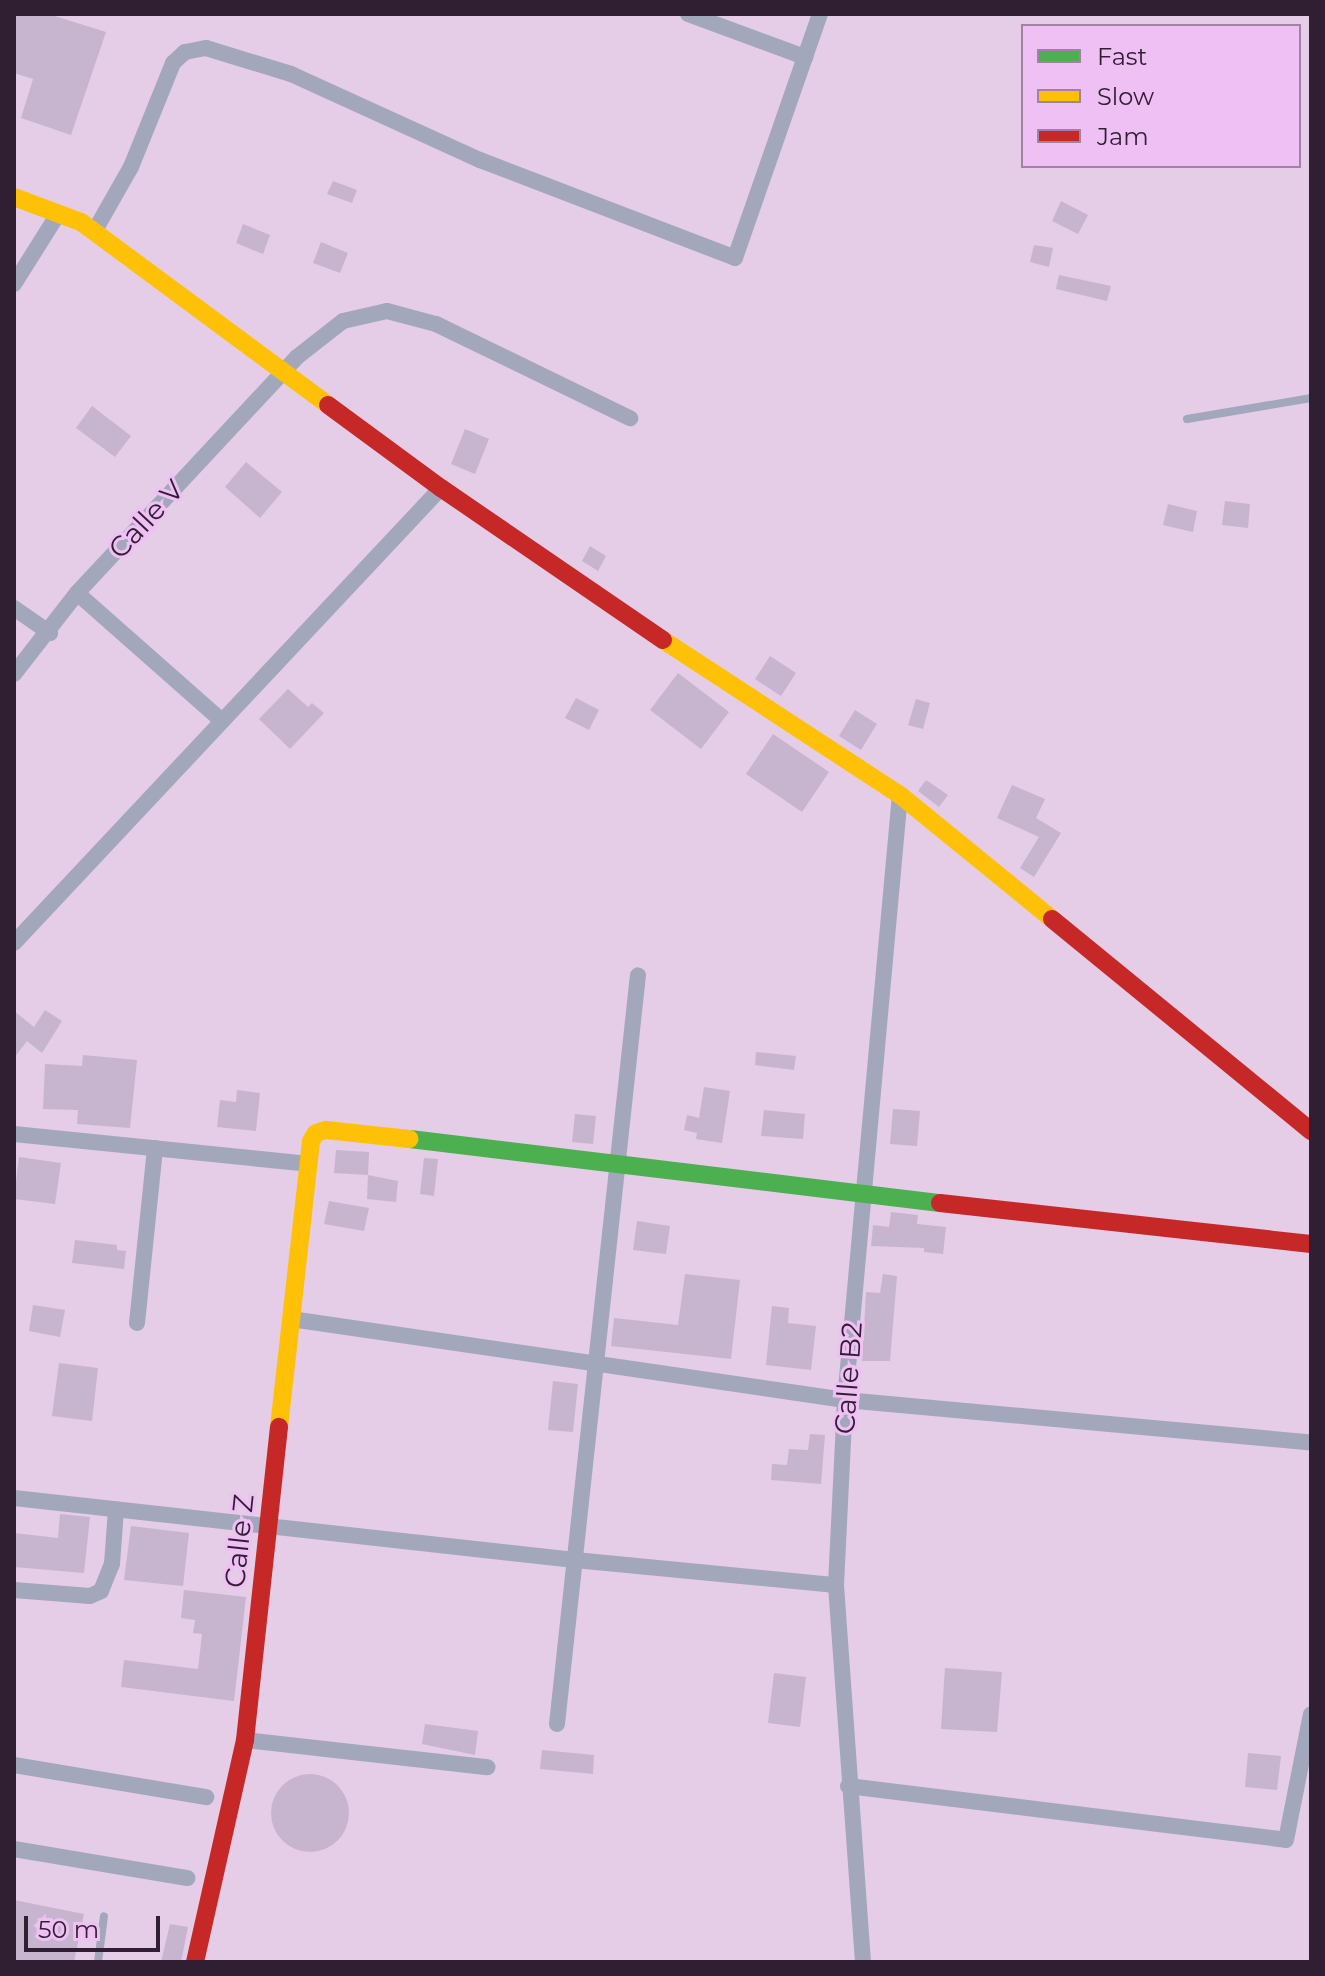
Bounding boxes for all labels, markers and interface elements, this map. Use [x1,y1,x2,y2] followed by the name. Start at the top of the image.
[1021,24,1301,168] legend
[1097,42,1147,71] text: Fast
[1097,82,1154,111] text: Slow
[1097,122,1149,151] text: Jam
[101,473,191,565] street label: Calle V
[827,1321,869,1435] street label: Calle B2
[217,1493,261,1589] street label: Calle Z
[28,1900,164,1950] scale bar
[38,1915,99,1944] text: 50 m

